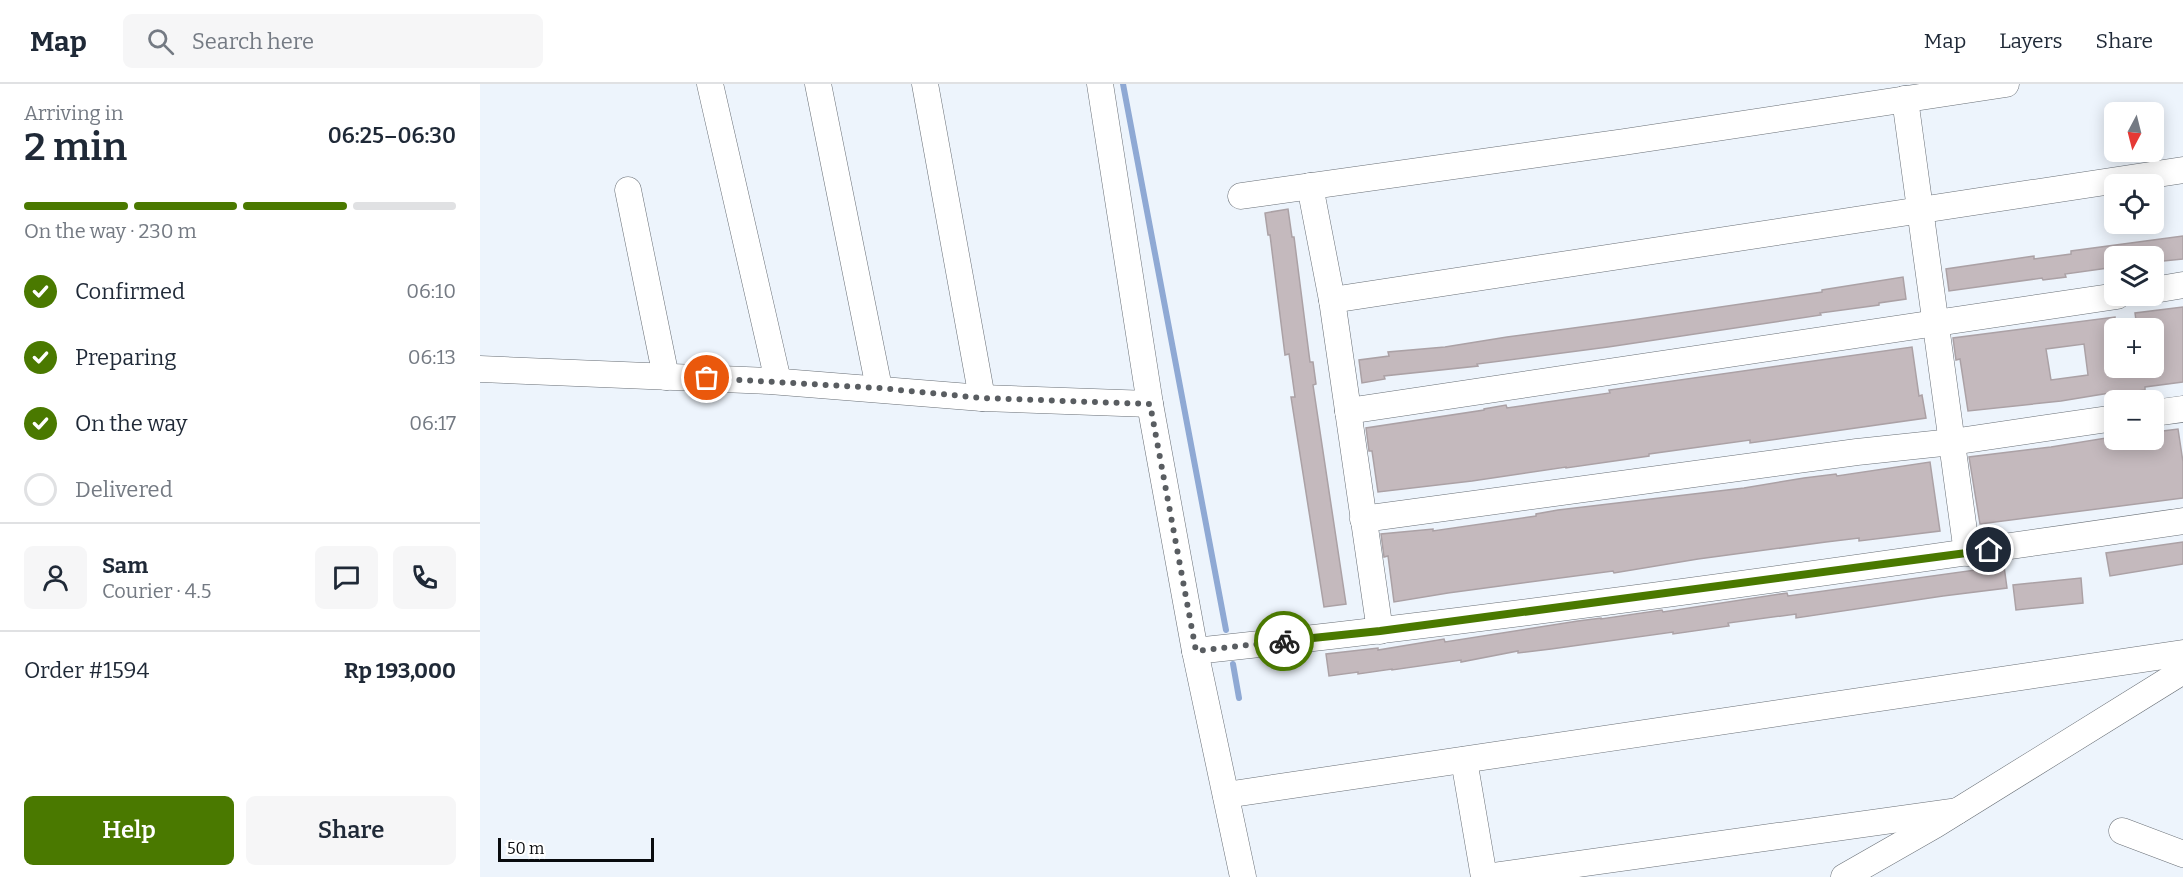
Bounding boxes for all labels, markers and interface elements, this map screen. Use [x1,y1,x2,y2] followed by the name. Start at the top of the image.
[123,14,543,68] search box
[30,25,87,58] text: Map
[144,25,177,58] icon: search
[192,28,314,55] text: Search here
[1924,28,1966,54] text: Map
[1999,28,2063,54] text: Layers
[2096,28,2153,54] text: Share
[24,101,123,125] text: Arriving in
[2104,102,2164,162] north arrow
[2104,102,2164,450] map controls
[328,122,456,149] text: 06:25–06:30
[24,124,127,170] text: 2 min
[2104,174,2164,234] button: locate
[24,219,197,243] text: On the way · 230 m
[2104,246,2164,306] button: layers
[24,275,57,308] icon: check
[75,278,185,305] text: Confirmed
[406,279,456,303] text: 06:10
[2104,318,2164,378] button: +
[24,341,57,374] icon: check
[75,344,177,371] text: Preparing
[408,345,456,369] text: 06:13
[681,352,732,403] pin
[690,361,723,394] icon: bag
[2104,390,2164,450] button: −
[24,407,57,440] icon: check
[75,410,187,437] text: On the way
[409,411,456,435] text: 06:17
[75,476,173,503] text: Delivered
[1963,524,2014,575] pin
[1972,533,2005,566] icon: home
[24,546,87,609] button: person
[315,546,378,609] button: chat
[393,546,456,609] button: phone
[102,552,148,579] text: Sam
[102,579,211,603] text: Courier · 4.5
[1254,611,1314,671] courier
[1268,625,1301,658] icon: bike
[24,657,149,684] text: Order #1594
[344,657,456,684] text: Rp 193,000
[24,796,234,865] button: Help
[246,796,456,865] button: Share
[498,835,654,862] scale bar
[507,839,544,858] text: 50 m

